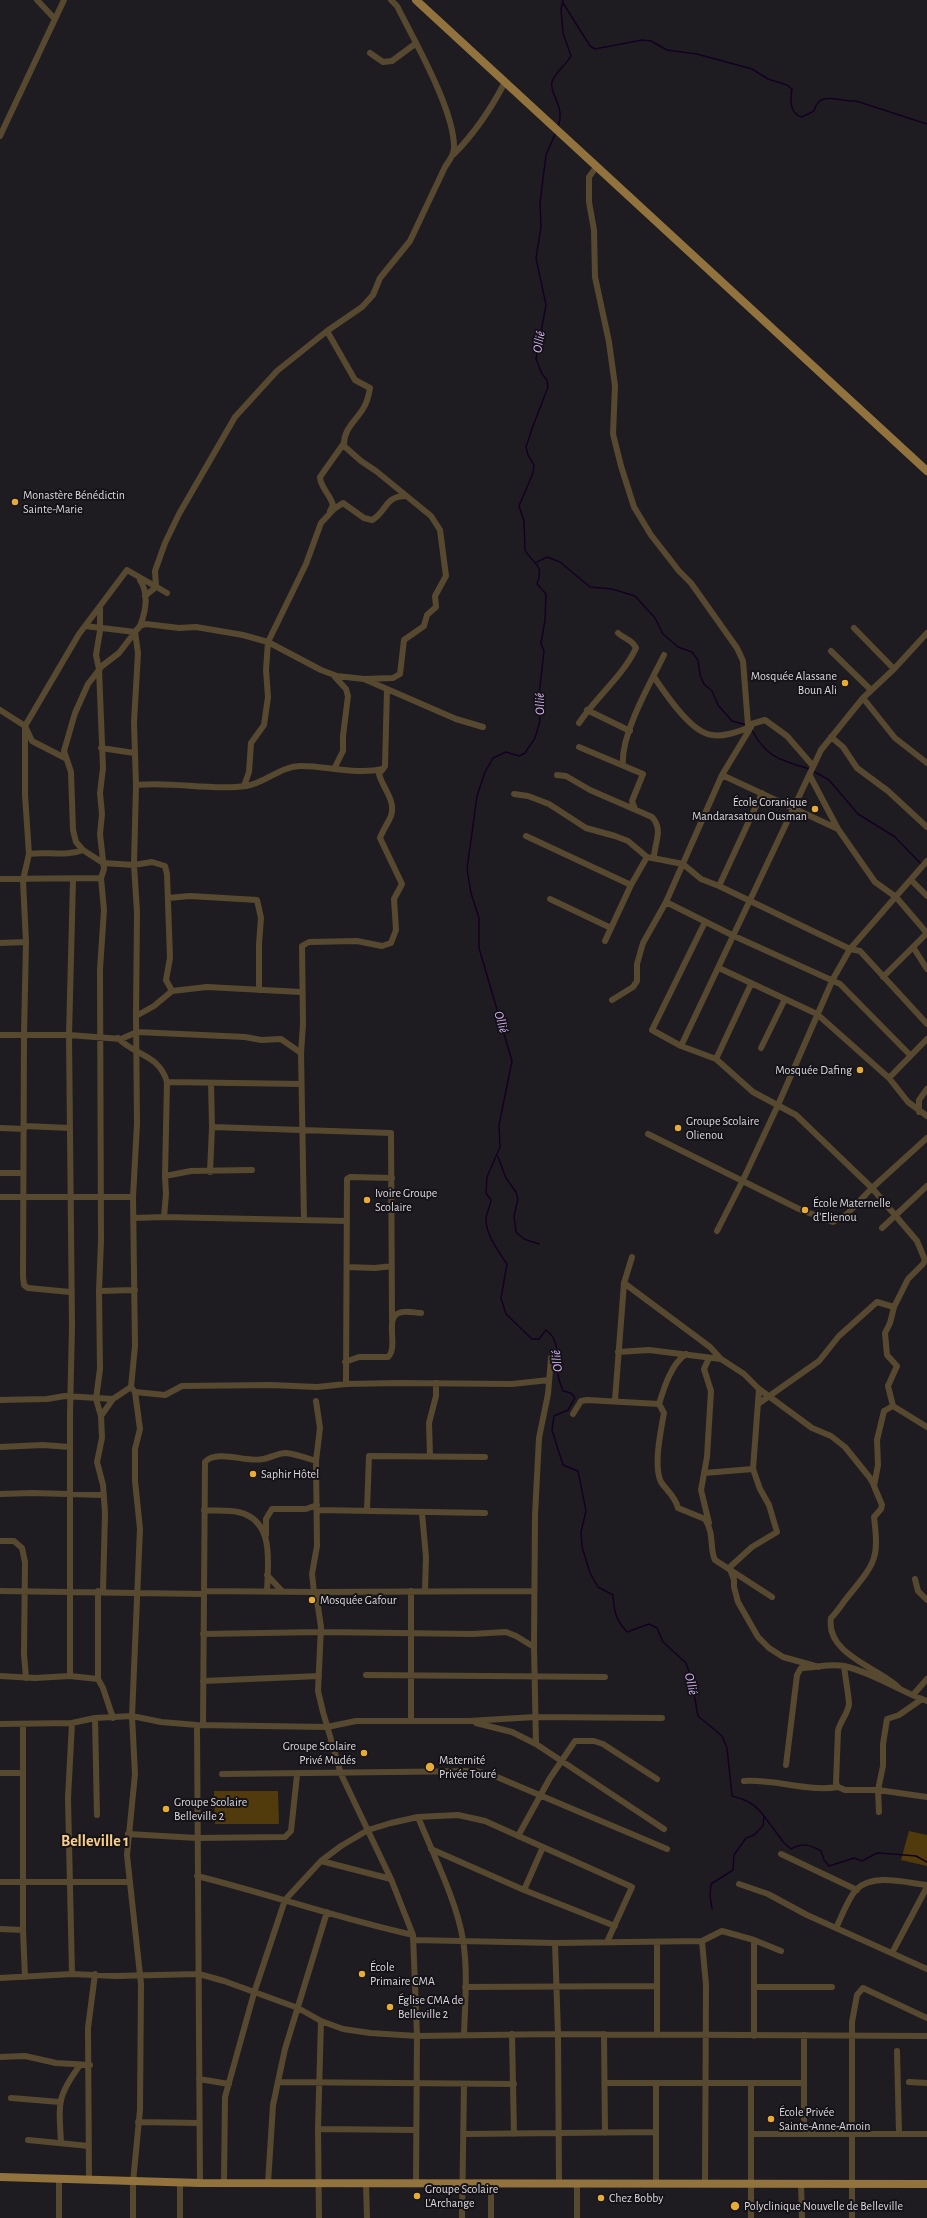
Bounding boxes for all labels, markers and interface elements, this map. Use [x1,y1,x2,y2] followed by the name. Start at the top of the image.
[529,330,549,354] water label: Ollié
[23,488,125,516] place label: Monastère Bénédictin Sainte-Marie
[10,497,20,507] marker: Monastère Bénédictin Sainte-Marie
[751,669,837,697] place label: Mosquée Alassane Boun Ali
[840,678,850,688] marker: Mosquée Alassane Boun Ali
[532,693,548,715] water label: Ollié
[692,795,807,823] place label: École Coranique Mandarasatoun Ousman
[810,804,820,814] marker: École Coranique Mandarasatoun Ousman
[490,1009,512,1035] water label: Ollié
[775,1063,852,1077] place label: Mosquée Dafing
[855,1065,865,1075] marker: Mosquée Dafing
[686,1114,759,1142] place label: Groupe Scolaire Olienou
[673,1123,683,1133] marker: Groupe Scolaire Olienou
[375,1186,437,1214] place label: Ivoire Groupe Scolaire
[362,1195,372,1205] marker: Ivoire Groupe Scolaire
[813,1196,891,1224] place label: École Maternelle d'Elienou
[800,1205,810,1215] marker: École Maternelle d'Elienou
[548,1349,566,1373] water label: Ollié
[261,1467,319,1481] place label: Saphir Hôtel
[248,1469,258,1479] marker: Saphir Hôtel
[320,1593,397,1607] place label: Mosquée Gafour
[307,1595,317,1605] marker: Mosquée Gafour
[681,1671,701,1697] water label: Ollié
[283,1739,356,1767] place label: Groupe Scolaire Privé Mudés
[359,1748,369,1758] marker: Groupe Scolaire Privé Mudés
[439,1753,496,1781] place label: Maternité Privée Touré
[424,1761,436,1773] marker: Maternité Privée Touré
[174,1795,247,1823] place label: Groupe Scolaire Belleville 2
[161,1804,171,1814] marker: Groupe Scolaire Belleville 2
[61,1831,129,1851] district label: Belleville 1
[370,1960,435,1988] place label: École Primaire CMA
[357,1969,367,1979] marker: École Primaire CMA
[398,1993,463,2021] place label: Église CMA de Belleville 2
[385,2002,395,2012] marker: Église CMA de Belleville 2
[779,2105,870,2133] place label: École Privée Sainte-Anne-Amoin
[766,2114,776,2124] marker: École Privée Sainte-Anne-Amoin
[425,2182,498,2210] place label: Groupe Scolaire L'Archange
[412,2191,422,2201] marker: Groupe Scolaire L'Archange
[609,2191,663,2205] place label: Chez Bobby
[596,2193,606,2203] marker: Chez Bobby
[744,2199,903,2213] place label: Polyclinique Nouvelle de Belleville
[729,2200,741,2212] marker: Polyclinique Nouvelle de Belleville

